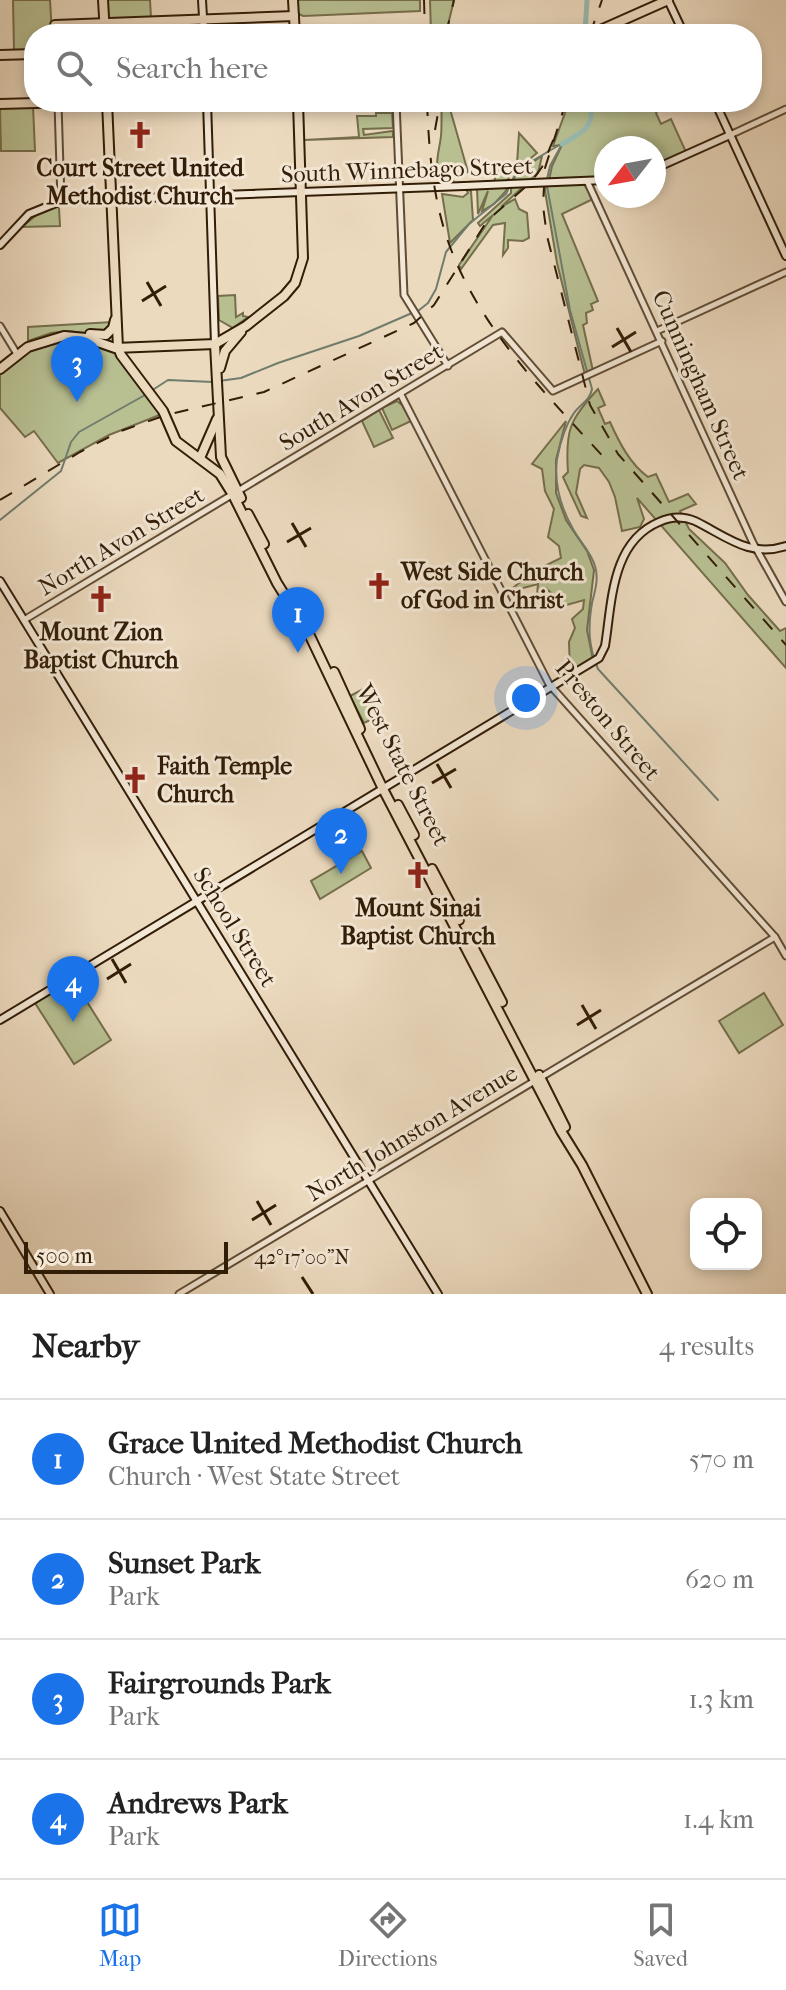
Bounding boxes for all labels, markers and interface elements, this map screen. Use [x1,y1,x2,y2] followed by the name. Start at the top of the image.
[24,24,762,112] search box
[52,46,96,90] icon: search
[116,51,268,86] text: Search here
[125,120,155,150] church icon: Court Street United Methodist Church
[594,136,666,208] north arrow
[280,152,534,188] street label: South Winnebago Street
[36,154,245,210] place label: Court Street United Methodist Church
[647,286,756,484] street label: Cunningham Street
[51,336,103,402] pin: 3
[274,337,448,457] street label: South Avon Street
[33,480,209,601] street label: North Avon Street
[400,558,584,614] place label: West Side Church of God in Christ
[364,571,394,601] church icon: West Side Church of God in Christ
[86,584,116,614] church icon: Mount Zion Baptist Church
[272,587,324,653] pin: 1
[24,618,179,674] place label: Mount Zion Baptist Church
[550,654,667,786] street label: Preston Street
[506,678,546,718] your location
[350,679,456,851] street label: West State Street
[156,752,292,808] place label: Faith Temple Church
[120,765,150,795] church icon: Faith Temple Church
[315,808,367,874] pin: 2
[403,860,433,890] church icon: Mount Sinai Baptist Church
[187,862,283,992] street label: School Street
[341,894,496,950] place label: Mount Sinai Baptist Church
[47,956,99,1022] pin: 4
[301,1059,523,1207] street label: North Johnston Avenue
[690,1198,762,1270] map controls
[690,1198,762,1270] button: locate
[24,1238,228,1274] scale bar
[36,1243,93,1269] text: 500 m
[254,1246,350,1269] text: 42°17'00"N
[32,1326,139,1366] text: Nearby
[659,1331,754,1362] text: 4 results
[108,1426,522,1461] text: Grace United Methodist Church
[53,1444,63,1475] text: 1
[689,1444,754,1475] text: 570 m
[108,1461,400,1492] text: Church · West State Street
[108,1546,260,1581] text: Sunset Park
[51,1564,65,1595] text: 2
[685,1564,754,1595] text: 620 m
[108,1581,160,1612] text: Park
[108,1666,331,1701] text: Fairgrounds Park
[53,1684,63,1715] text: 3
[688,1684,754,1715] text: 1.3 km
[108,1701,160,1732] text: Park
[108,1786,288,1821] text: Andrews Park
[50,1804,66,1835] text: 4
[683,1804,754,1835] text: 1.4 km
[108,1821,160,1852] text: Park
[98,1898,142,1972] tab: Map
[338,1898,437,1972] tab: Directions
[633,1898,688,1972] tab: Saved

